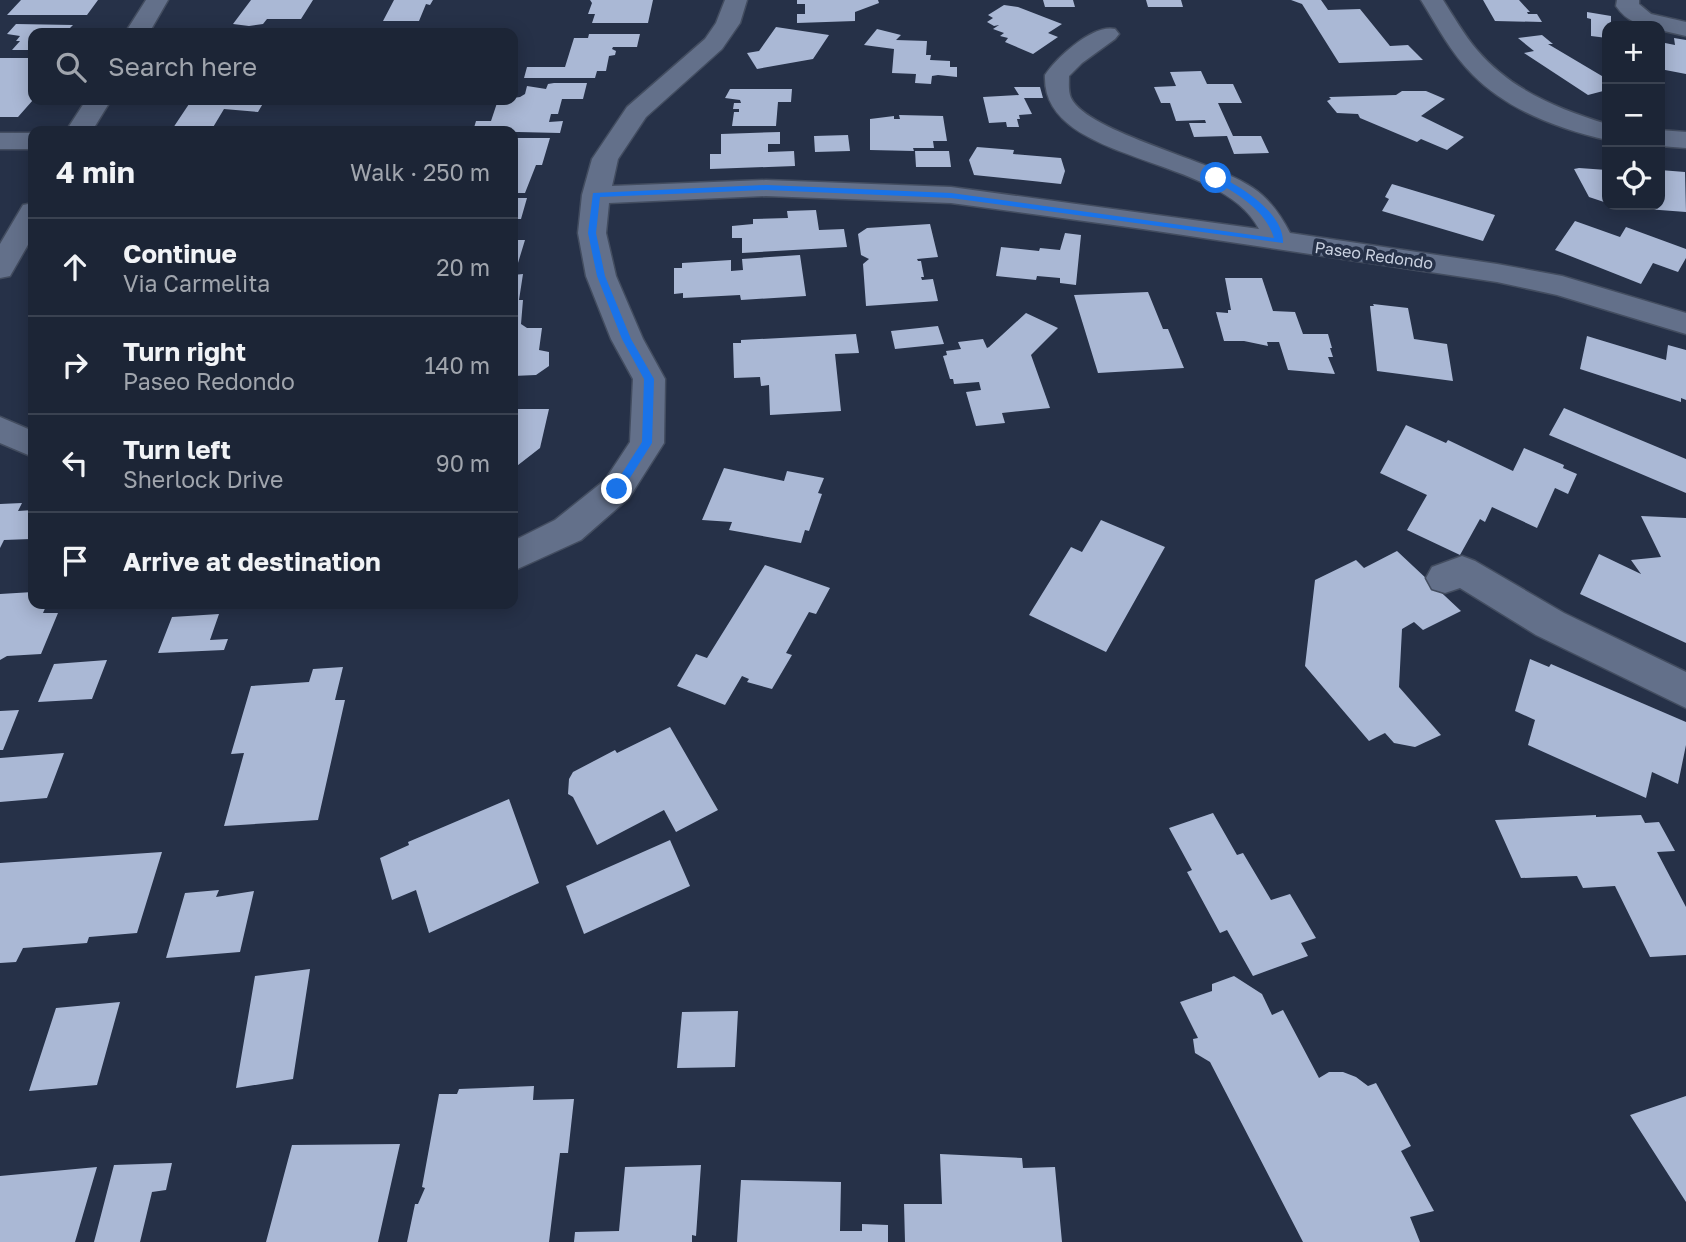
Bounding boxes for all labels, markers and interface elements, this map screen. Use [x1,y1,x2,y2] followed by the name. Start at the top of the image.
[1602,21,1665,210] map controls
[1602,21,1665,84] button: +
[28,28,518,105] search box
[52,48,90,86] icon: search
[108,51,257,82] text: Search here
[1602,84,1665,147] button: −
[1602,147,1665,210] button: locate
[56,154,135,190] text: 4 min
[350,158,490,186] text: Walk · 250 m
[1200,162,1231,193] route start
[1313,237,1435,273] street label: Paseo Redondo
[123,238,237,269] text: Continue
[56,248,94,286] icon: ahead
[436,253,490,281] text: 20 m
[123,269,270,297] text: Via Carmelita
[123,336,246,367] text: Turn right
[56,346,94,384] icon: right
[424,351,490,379] text: 140 m
[123,367,295,395] text: Paseo Redondo
[123,434,231,465] text: Turn left
[56,444,94,482] icon: left
[436,449,490,477] text: 90 m
[123,465,283,493] text: Sherlock Drive
[601,473,632,504] route end
[56,542,94,580] icon: arrive
[123,546,381,577] text: Arrive at destination

